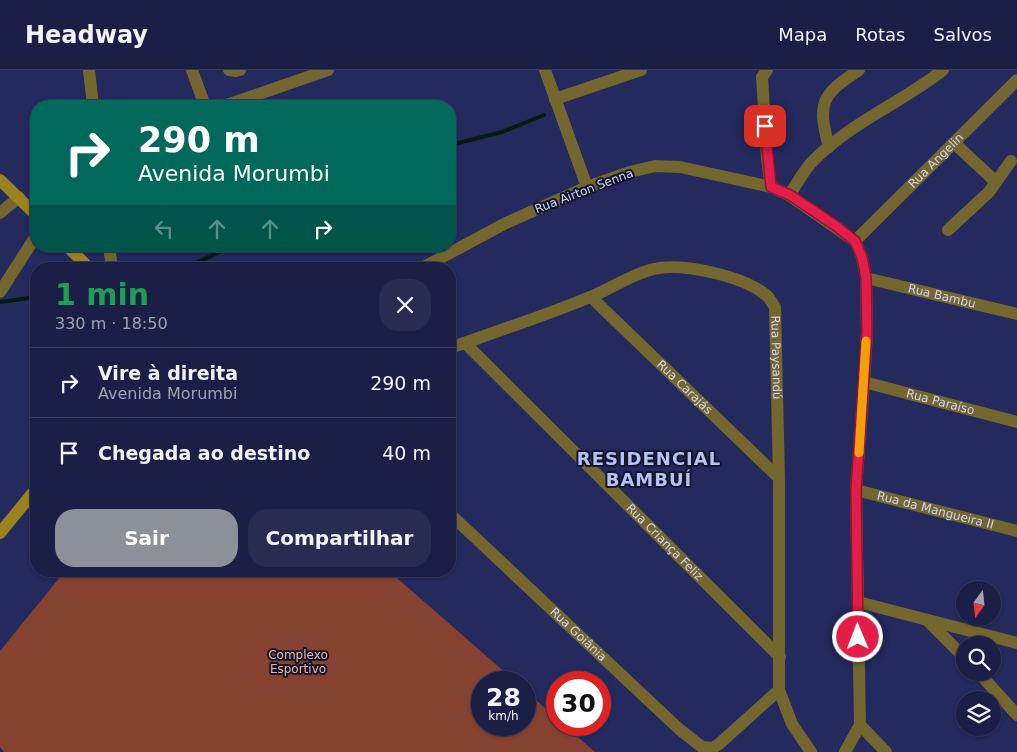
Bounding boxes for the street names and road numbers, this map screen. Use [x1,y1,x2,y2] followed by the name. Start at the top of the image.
[905,130,966,191] street label: Rua Angelin
[533,166,635,216] street label: Rua Airton Senna
[907,281,977,311] street label: Rua Bambu
[768,315,784,400] street label: Rua Paysandú
[654,357,715,417] street label: Rua Carajás
[905,386,976,418] street label: Rua Paraíso
[876,489,995,532] street label: Rua da Mangueira II
[623,501,706,583] street label: Rua Criança Feliz
[547,605,609,664] street label: Rua Goiânia

